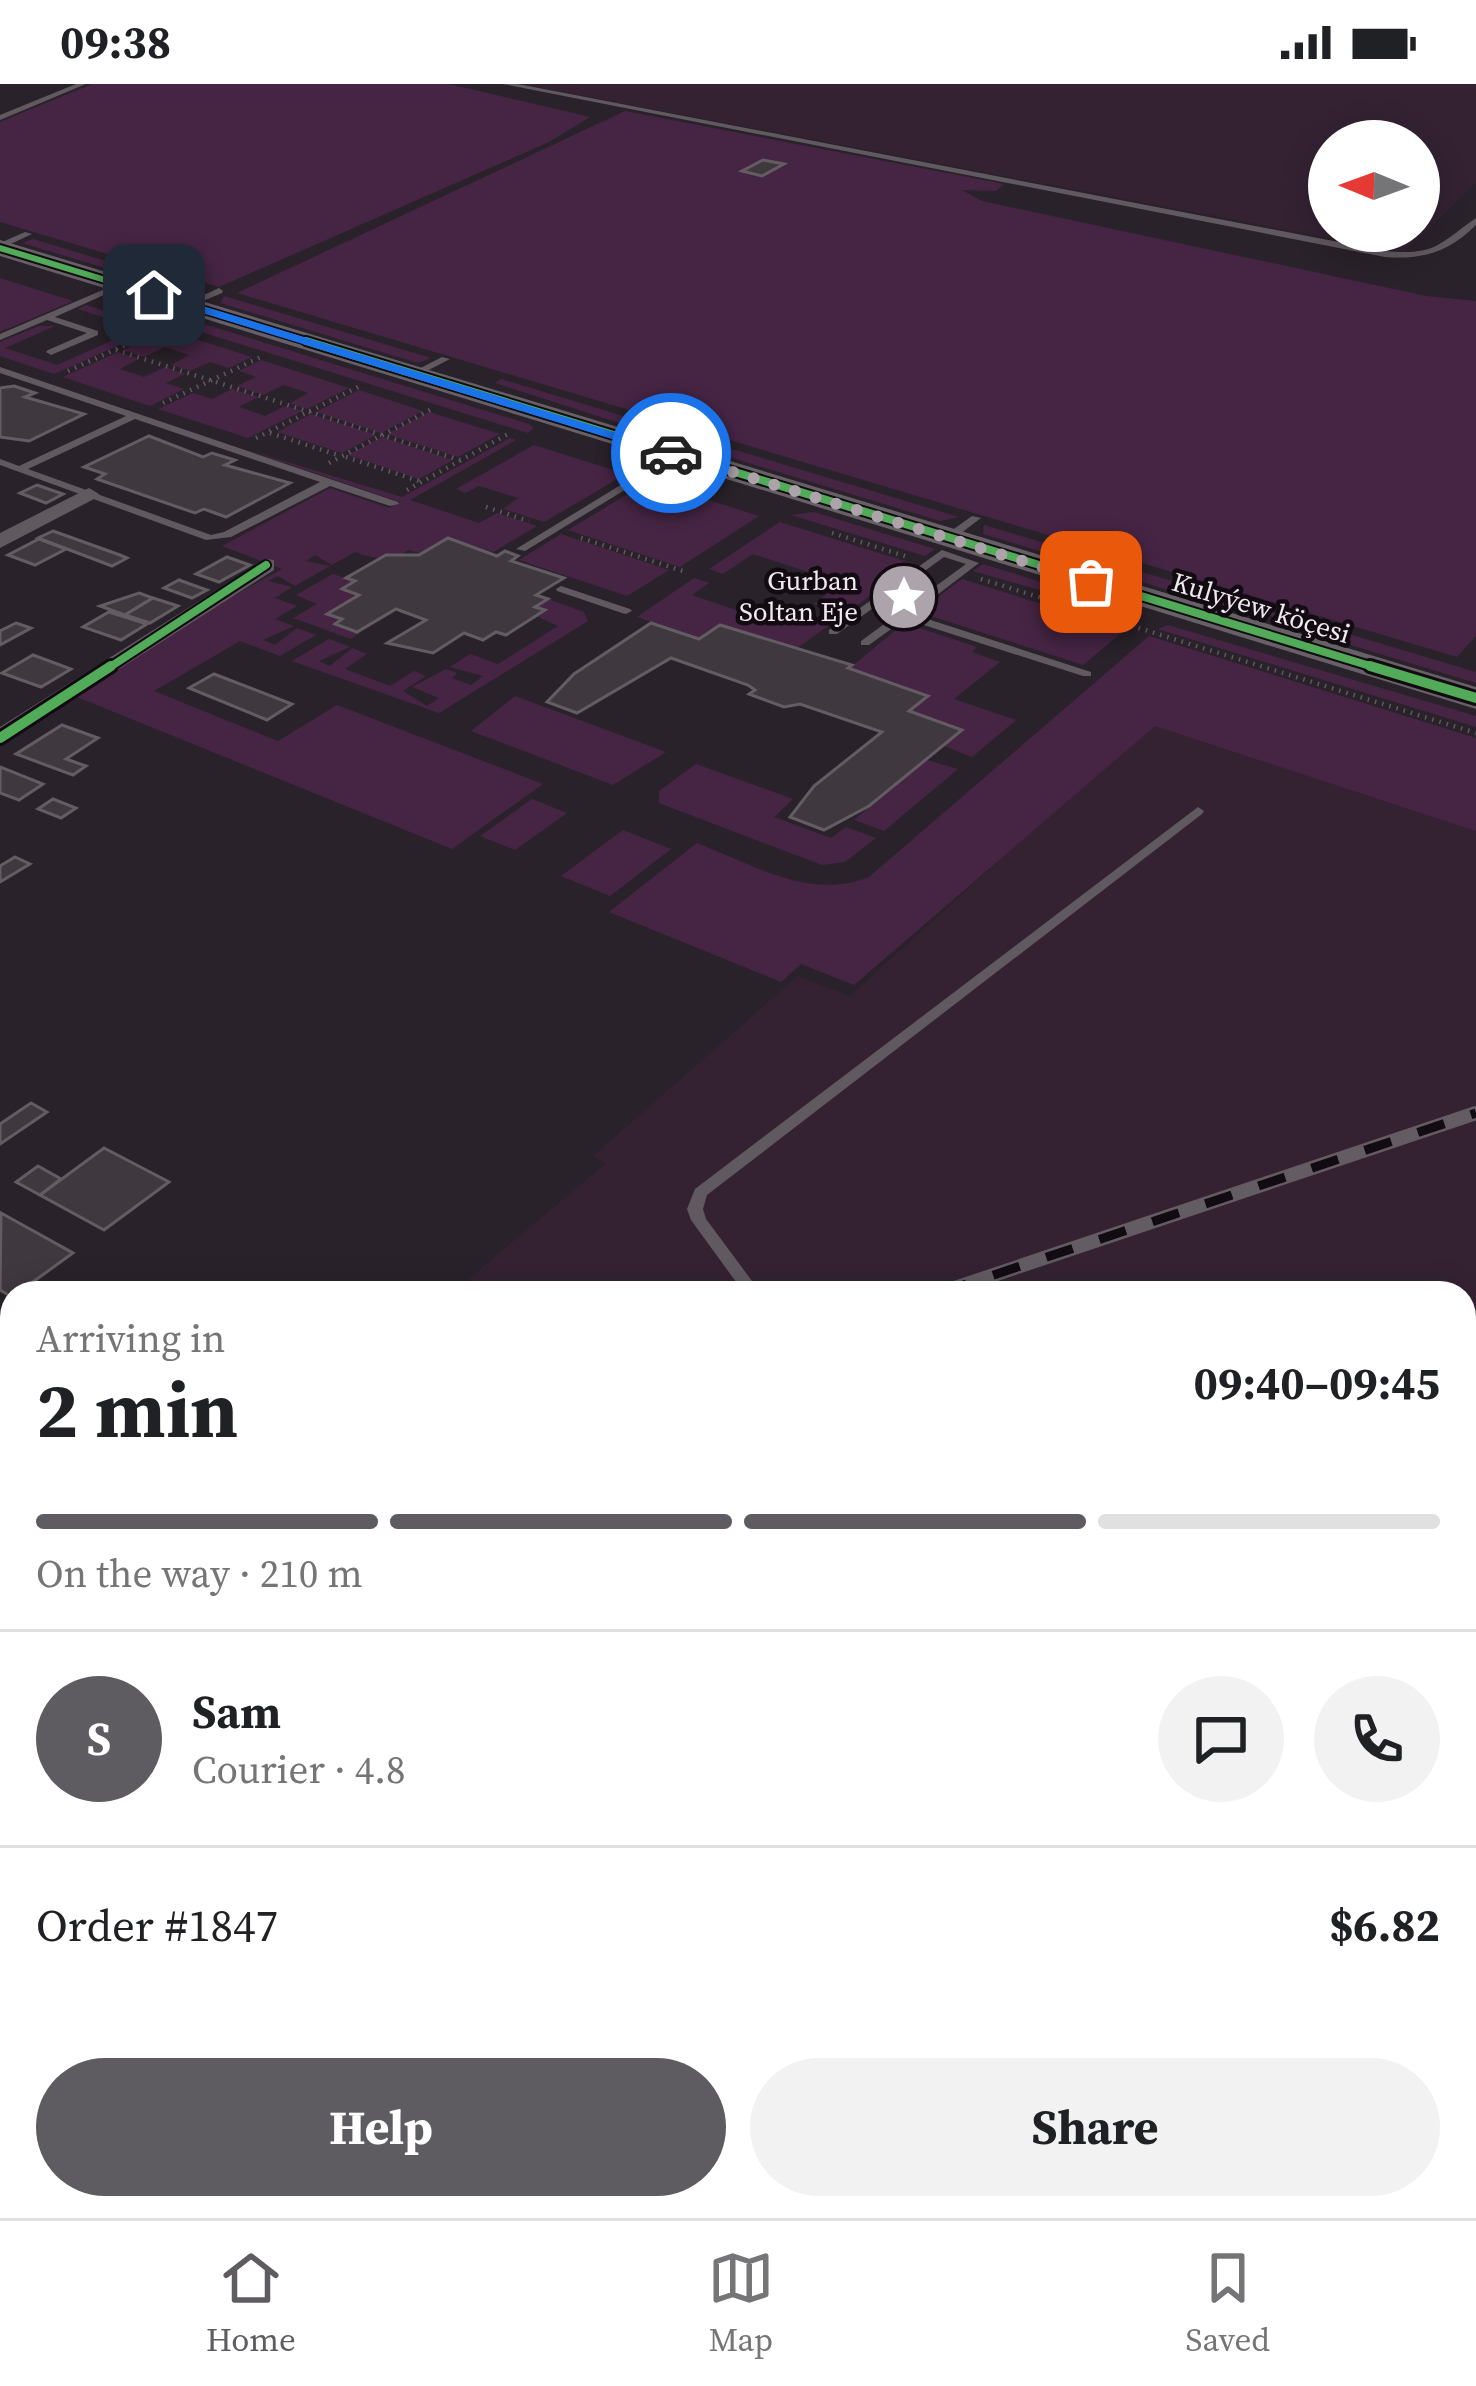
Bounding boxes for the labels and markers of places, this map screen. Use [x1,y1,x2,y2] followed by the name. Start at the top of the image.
[103,244,205,346] pin
[1040,531,1142,633] pin
[739,562,858,630] place label: Gurban Soltan Eje
[869,562,939,632] place icon: Gurban Soltan Eje

